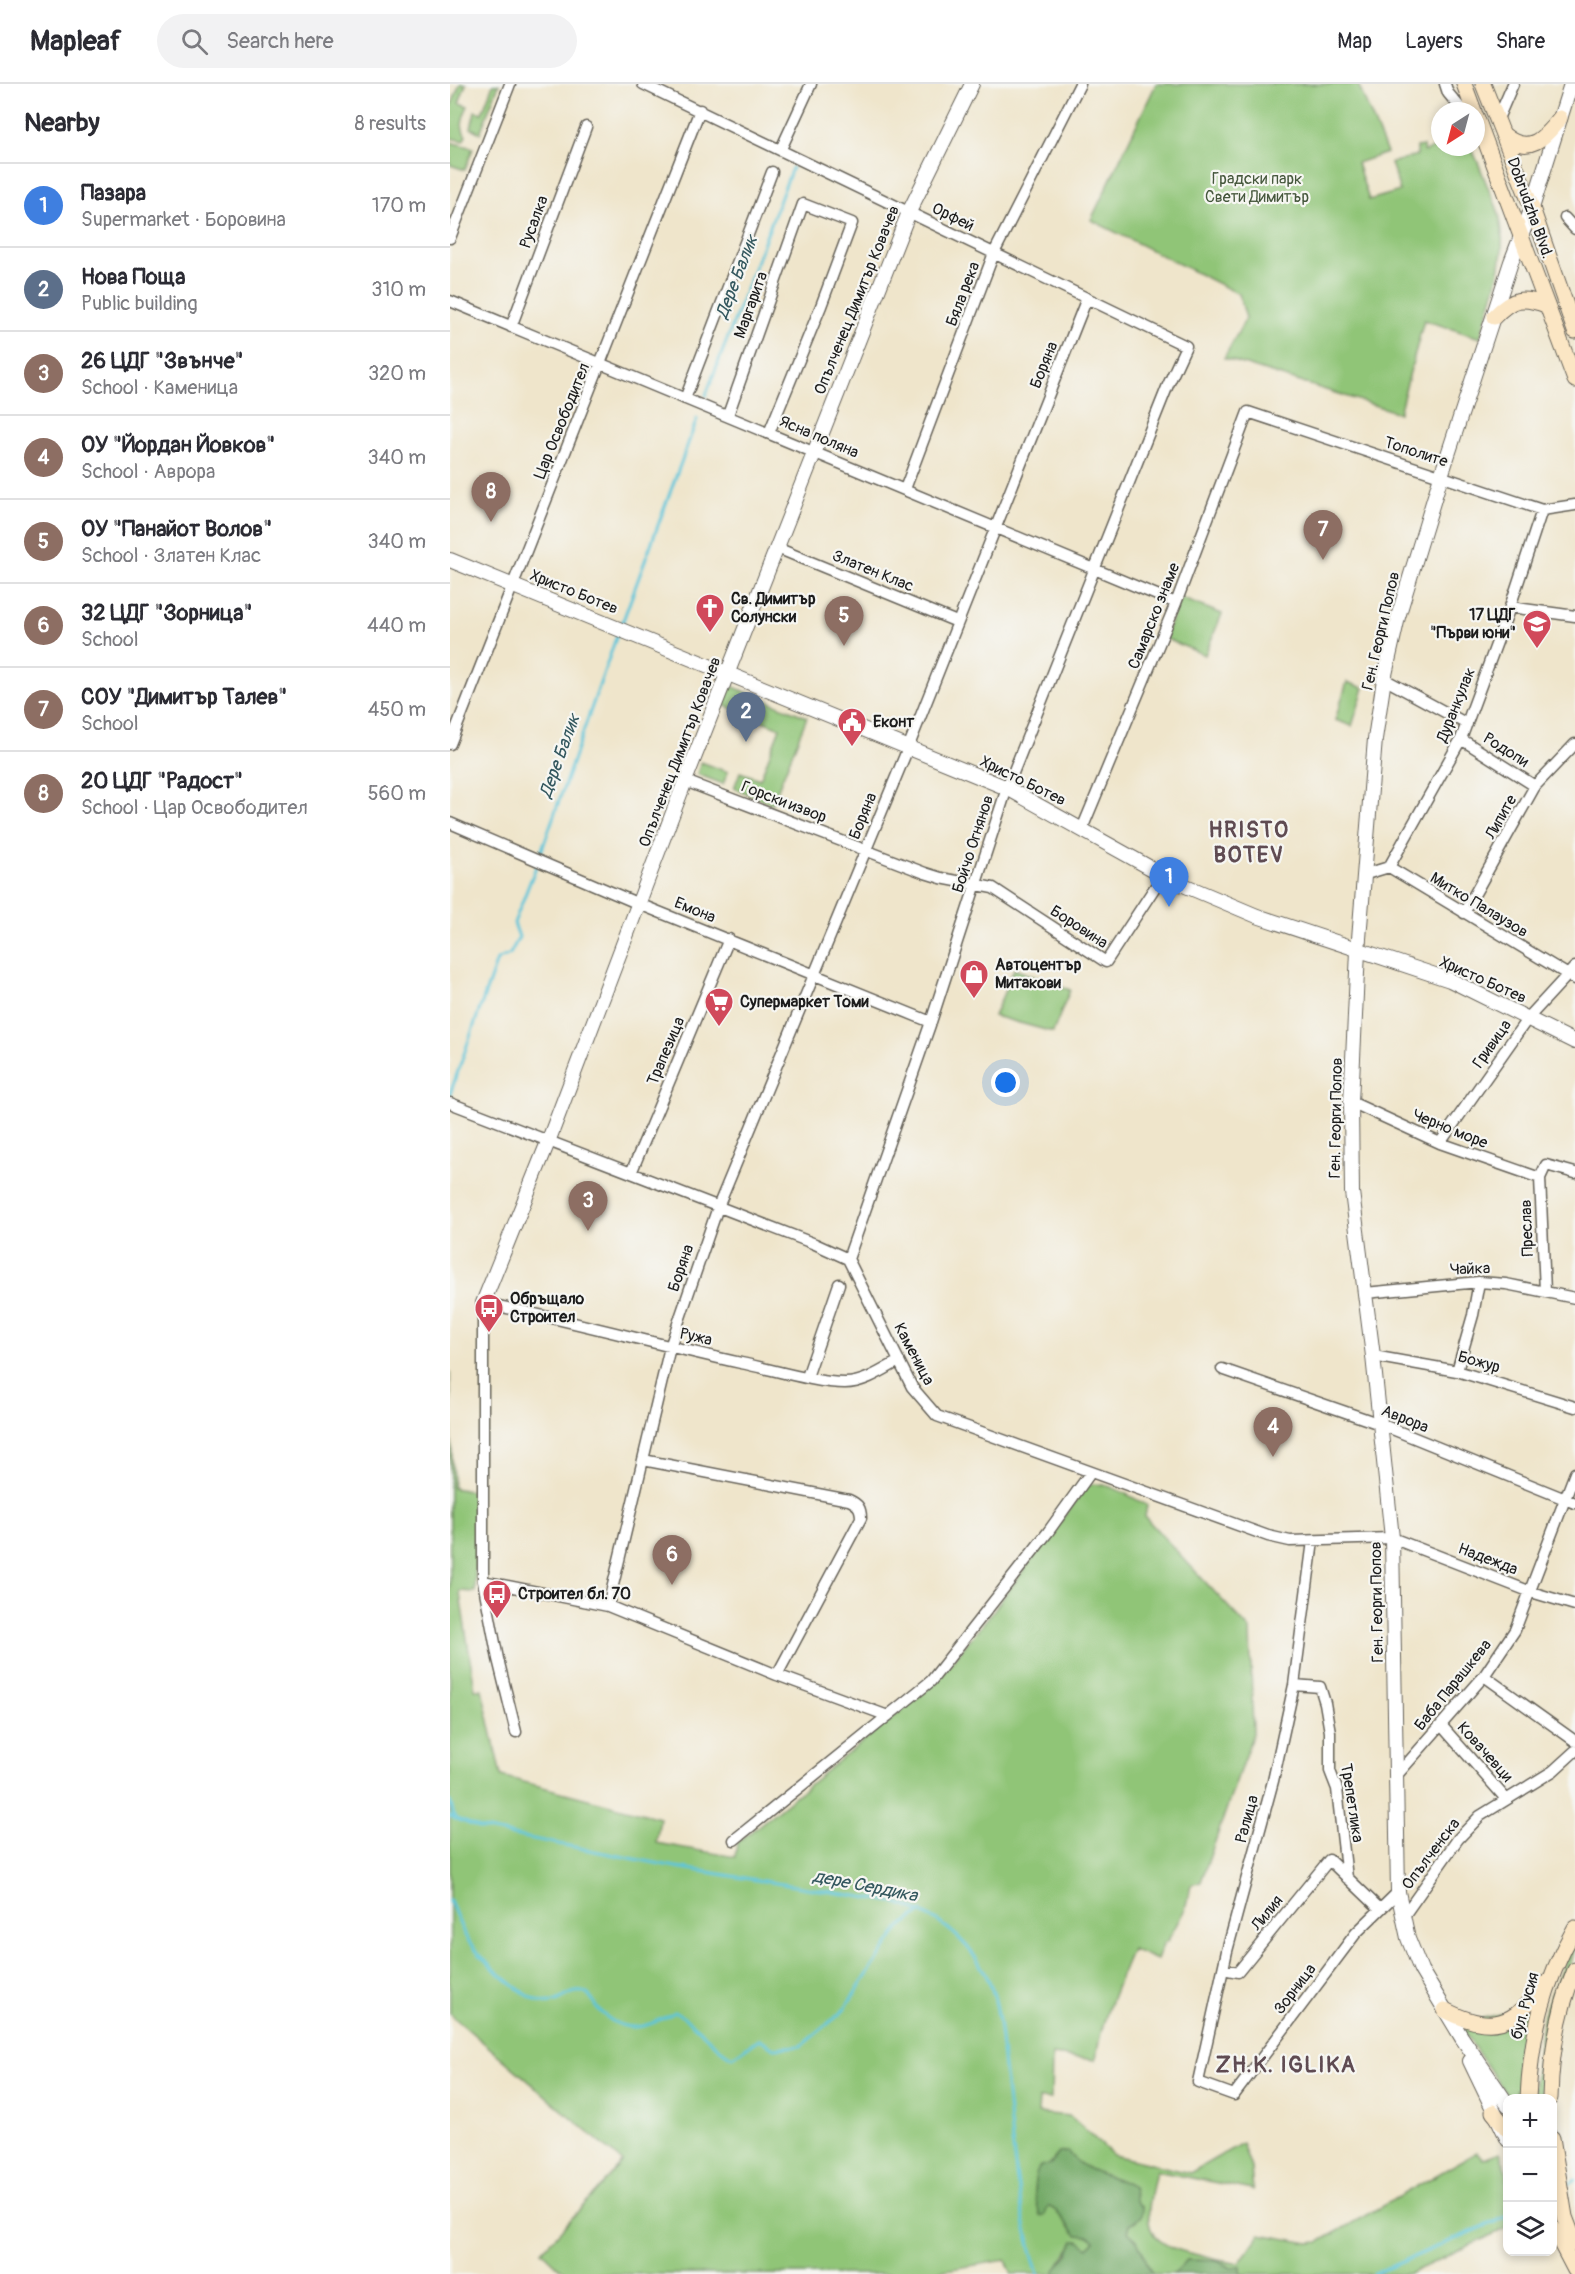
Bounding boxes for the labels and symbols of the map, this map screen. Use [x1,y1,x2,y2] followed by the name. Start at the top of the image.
[1431,102,1485,156] north arrow
[1502,155,1558,261] street label: Dobrudzha Blvd.
[1205,169,1309,207] park label: Градски парк Свети Димитър
[515,193,553,251] street label: Русалка
[929,198,977,236] street label: Орфей
[810,202,904,398] street label: Опълченец Димитър Ковачев
[710,231,764,323] water label: Дере Балик
[942,259,984,329] street label: Бяла река
[730,269,772,341] street label: Маргарита
[1026,339,1062,391] street label: Боряна
[530,360,594,482] street label: Цар Освободител
[776,411,862,463] street label: Ясна поляна
[1382,432,1450,472] street label: Тополите
[472,472,510,522] pin: 8
[1304,510,1342,560] pin: 7
[829,546,917,596] street label: Златен Клас
[1124,560,1184,672] street label: Самарско знаме
[527,565,621,619] street label: Христо Ботев
[1358,570,1404,692] street label: Ген. Георги Попов
[731,589,816,627] place label: Св. Димитър Солунски
[694,592,726,634] church icon: Св. Димитър Солунски
[824,596,864,646] pin: 5
[1430,605,1516,643] place label: 17 ЦДГ "Първи юни"
[1521,608,1553,650] school or university icon: 17 ЦДГ "Първи юни"
[634,654,726,850] street label: Опълченец Димитър Ковачев
[1432,665,1480,746] street label: Дуранкулак
[726,692,766,742] pin: 2
[836,706,868,748] public building icon: Еконт
[534,710,586,802] water label: Дере Балик
[873,712,915,732] place label: Еконт
[1479,728,1533,772] street label: Родопи
[977,752,1069,810] street label: Христо Ботев
[739,777,829,827] street label: Горски извор
[845,790,881,842] street label: Боряна
[1480,791,1521,844] street label: Липите
[948,793,998,895] street label: Бойчо Огнянов
[1209,816,1289,869] district label: HRISTO BOTEV
[1150,858,1188,907] pin: 1
[1426,868,1532,942] street label: Митко Палаузов
[671,893,719,927] street label: Емона
[1046,901,1112,953] street label: Боровина
[1436,952,1530,1008] street label: Христо Ботев
[995,955,1082,993] place label: Автоцентър Митакови
[958,958,990,1000] shop icon: Автоцентър Митакови
[703,986,735,1028] supermarket icon: Супермаркет Томи
[740,992,869,1012] place label: Супермаркет Томи
[643,1014,689,1088] street label: Трапезица
[1468,1016,1516,1072] street label: Гривица
[1325,1057,1347,1179] street label: Ген. Георги Попов
[991,1068,1020,1097] your location
[1409,1105,1491,1153] street label: Черно море
[568,1182,608,1231] pin: 3
[1516,1199,1538,1257] street label: Преслав
[664,1242,698,1294] street label: Боряна
[1449,1258,1491,1280] street label: Чайка
[510,1289,585,1327] place label: Обръщало Строител
[473,1292,505,1334] bus stop icon: Обръщало Строител
[889,1319,939,1389] street label: Каменица
[678,1324,714,1350] street label: Ружа
[1456,1346,1502,1378] street label: Божур
[1378,1400,1432,1438] street label: Аврора
[1254,1408,1292,1457] pin: 4
[652,1536,692,1585] pin: 6
[1455,1538,1521,1580] street label: Надежда
[1366,1541,1388,1663] street label: Ген. Георги Попов
[481,1578,513,1620] bus stop icon: Строител бл. 70
[518,1584,631,1604] place label: Строител бл. 70
[1410,1635,1496,1735] street label: Баба Парашкева
[1453,1718,1517,1786] street label: Ковачевци
[1336,1762,1368,1844] street label: Трепетлика
[1231,1793,1263,1845] street label: Ралица
[1398,1814,1464,1894] street label: Опълченска
[810,1864,921,1908] water label: дере Сердика
[1246,1891,1287,1936] street label: Лилия
[1269,1960,1321,2018] street label: Зорница
[1506,1970,1544,2042] street label: бул. Русия
[1216,2051,1356,2079] district label: ZH.K. IGLIKA

